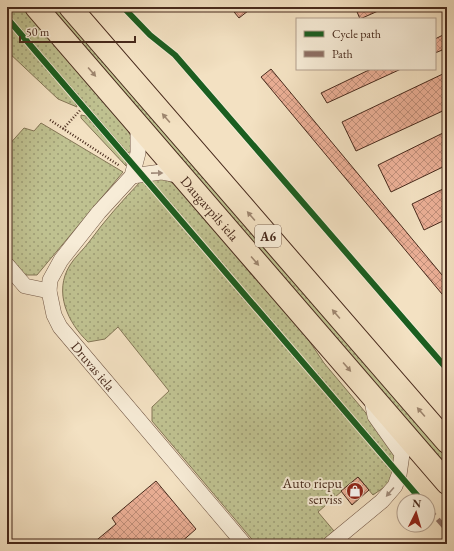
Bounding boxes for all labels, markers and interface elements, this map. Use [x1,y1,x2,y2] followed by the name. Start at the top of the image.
[20,18,135,44] scale bar
[296,18,436,70] legend
[26,24,50,40] text: 50 m
[332,26,381,42] text: Cycle path
[332,46,353,62] text: Path
[87,67,97,77] one-way arrow
[162,112,171,123] one-way arrow
[151,169,163,176] one-way arrow
[177,172,243,245] street label: Daugavpils iela
[247,211,256,221] one-way arrow
[255,225,281,247] road number: A6
[251,256,260,266] one-way arrow
[332,309,341,319] one-way arrow
[67,338,120,395] street label: Druvas iela
[342,362,351,372] one-way arrow
[417,407,426,418] one-way arrow
[282,474,343,508] place label: Auto riepu serviss
[345,481,365,501] shop icon: Auto riepu serviss
[385,487,394,497] one-way arrow
[396,493,436,533] north arrow
[412,496,422,510] text: N

